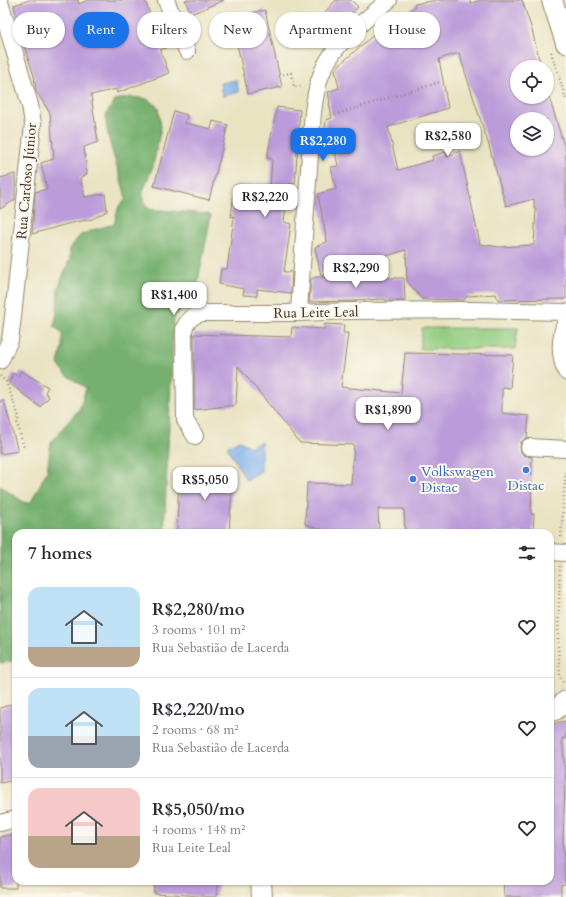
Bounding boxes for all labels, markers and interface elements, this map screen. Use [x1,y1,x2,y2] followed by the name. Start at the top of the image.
[12,12,65,48] chip: Buy
[73,12,129,48] chip: Rent
[137,12,201,48] chip: Filters
[209,12,267,48] chip: New
[275,12,366,48] chip: Apartment
[374,12,440,48] chip: House
[510,60,554,156] map controls
[510,60,554,104] button: locate
[510,112,554,156] button: layers
[12,121,41,240] street label: Rua Cardoso Júnior
[411,123,485,157] pin: R$2,580
[425,127,471,145] text: R$2,580
[286,128,360,162] pin: R$2,280
[300,132,346,150] text: R$2,280
[228,184,302,218] pin: R$2,220
[242,188,288,206] text: R$2,220
[319,255,393,289] pin: R$2,290
[333,259,379,277] text: R$2,290
[137,282,211,316] pin: R$1,400
[151,286,197,304] text: R$1,400
[273,302,359,323] street label: Rua Leite Leal
[351,397,425,431] pin: R$1,890
[365,401,411,419] text: R$1,890
[421,462,494,497] place label: Volkswagen Distac
[521,465,531,475] marker: Distac
[168,467,242,501] pin: R$5,050
[182,471,228,489] text: R$5,050
[408,474,418,484] marker: Volkswagen Distac
[508,476,544,495] place label: Distac
[28,542,92,565] text: 7 homes
[516,542,538,564] icon: filters
[152,598,245,621] text: R$2,280/mo
[60,603,108,651] icon: home
[516,616,538,638] icon: heart
[152,621,245,639] text: 3 rooms · 101 m²
[152,639,289,657] text: Rua Sebastião de Lacerda
[152,698,245,721] text: R$2,220/mo
[60,704,108,752] icon: home
[516,717,538,739] icon: heart
[152,721,239,739] text: 2 rooms · 68 m²
[152,739,289,757] text: Rua Sebastião de Lacerda
[152,798,245,821] text: R$5,050/mo
[60,804,108,852] icon: home
[516,817,538,839] icon: heart
[152,821,245,839] text: 4 rooms · 148 m²
[152,839,231,857] text: Rua Leite Leal

